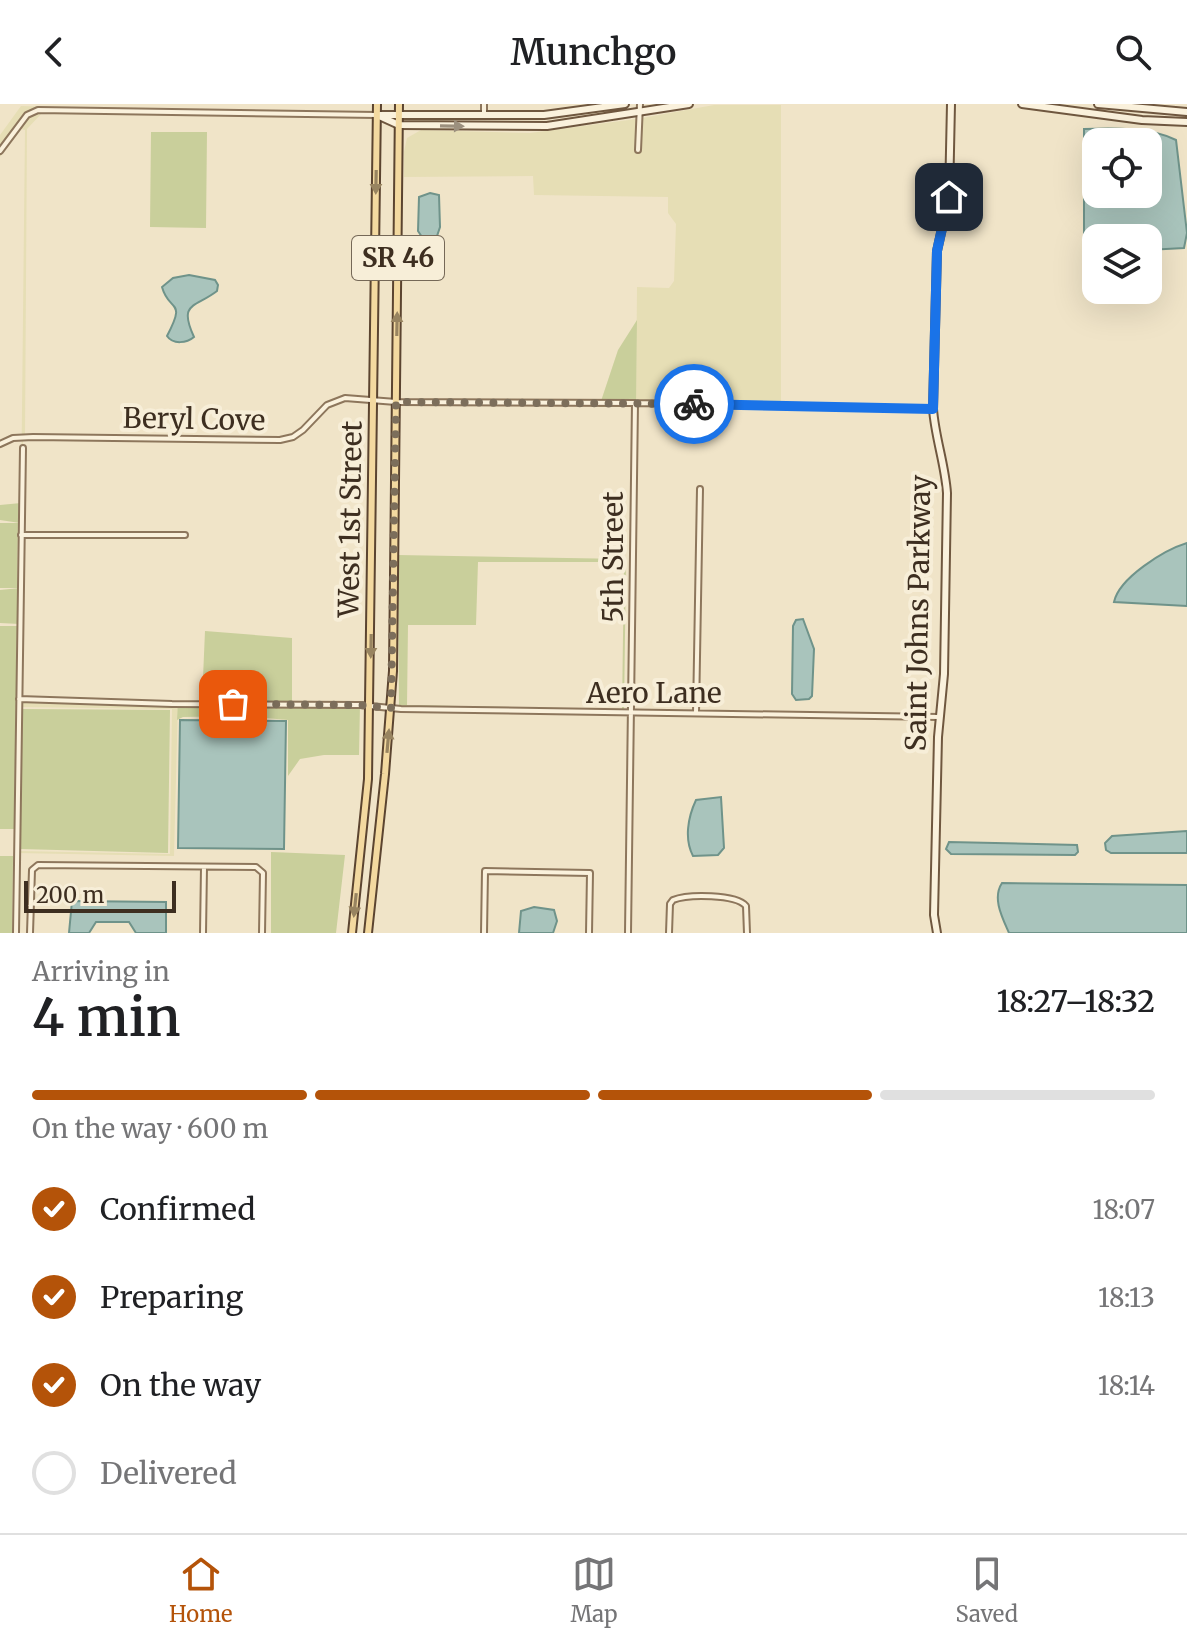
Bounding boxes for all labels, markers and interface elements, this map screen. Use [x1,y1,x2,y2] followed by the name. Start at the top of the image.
[32,30,76,74] icon: back
[510,30,677,75] text: Munchgo
[1111,30,1155,74] icon: search
[440,120,465,132] one-way arrow
[1082,128,1162,304] map controls
[1082,128,1162,208] button: locate
[915,163,983,231] pin
[370,170,382,195] one-way arrow
[927,175,971,219] icon: home
[1082,224,1162,304] button: layers
[352,236,444,280] road number: SR 46
[391,311,403,336] one-way arrow
[654,364,734,444] courier
[672,382,716,426] icon: bike
[122,400,266,438] street label: Beryl Cove
[330,420,370,619] street label: West 1st Street
[898,474,938,752] street label: Saint Johns Parkway
[595,491,631,623] street label: 5th Street
[364,634,377,659] one-way arrow
[199,670,267,738] pin
[585,675,722,711] street label: Aero Lane
[211,682,255,726] icon: bag
[382,728,395,753] one-way arrow
[24,877,176,913] scale bar
[36,881,104,909] text: 200 m
[348,893,361,918] one-way arrow
[32,955,170,988] text: Arriving in
[996,982,1155,1020] text: 18:27–18:32
[32,985,181,1050] text: 4 min
[32,1112,268,1145] text: On the way · 600 m
[32,1187,76,1231] icon: check
[100,1190,255,1228] text: Confirmed
[1092,1193,1155,1226] text: 18:07
[32,1275,76,1319] icon: check
[100,1278,243,1316] text: Preparing
[1098,1281,1155,1314] text: 18:13
[32,1363,76,1407] icon: check
[100,1366,261,1404] text: On the way
[1098,1369,1155,1402] text: 18:14
[100,1454,237,1492] text: Delivered
[169,1552,232,1628] tab: Home
[571,1552,617,1628] tab: Map
[956,1552,1018,1628] tab: Saved

